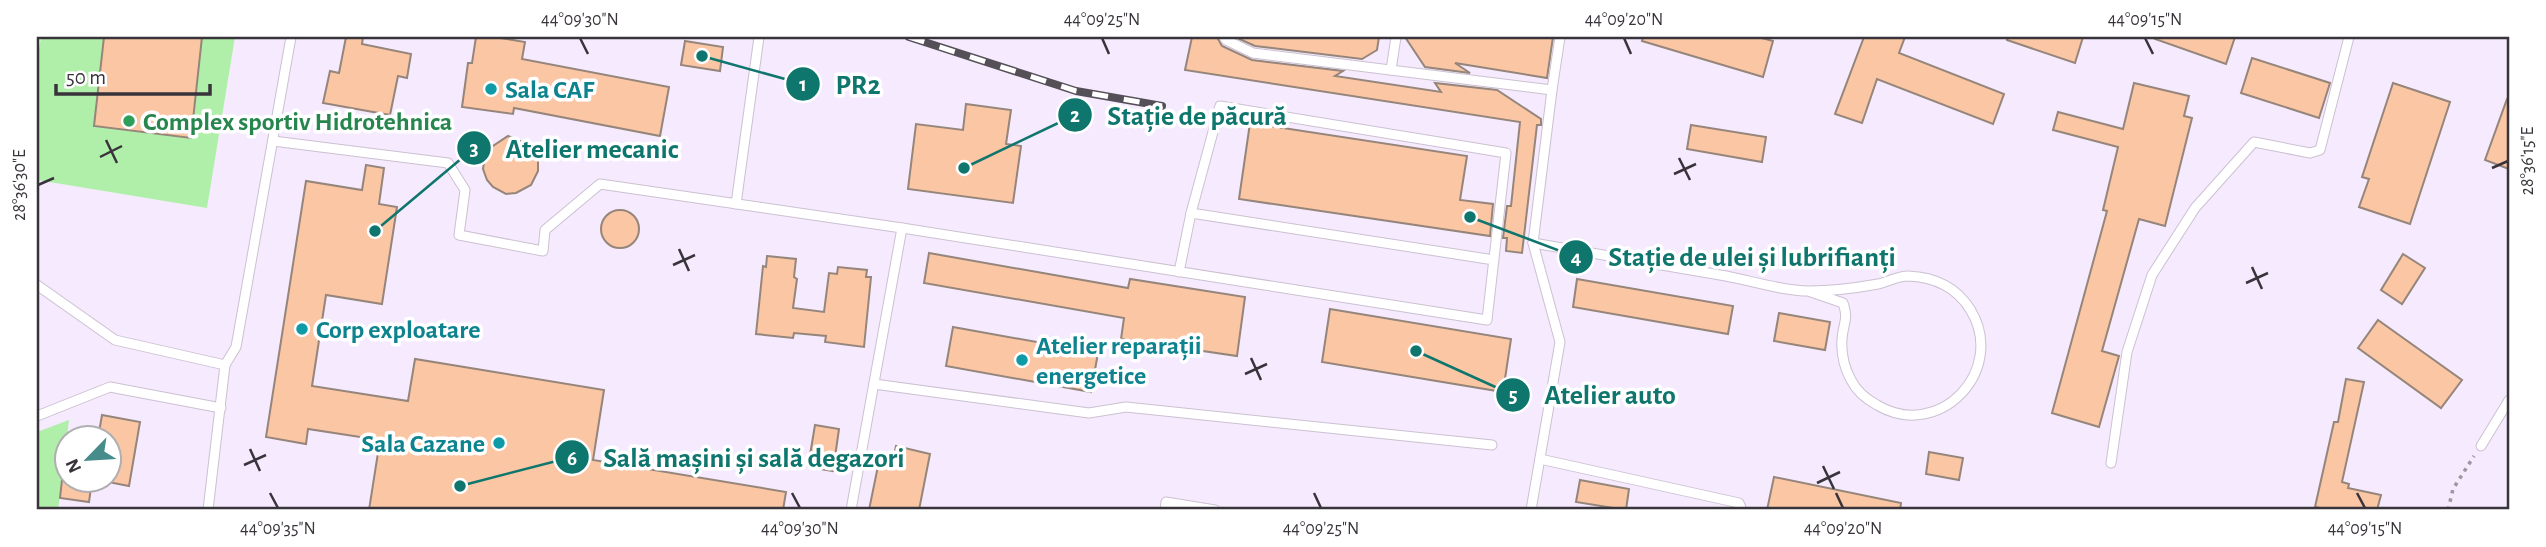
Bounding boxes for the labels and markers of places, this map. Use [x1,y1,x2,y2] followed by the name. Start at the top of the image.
[786,59,894,108] callout: PR2
[505,77,595,103] place label: Sala CAF
[483,81,499,97] marker: Sala CAF
[1058,90,1300,139] callout: Stație de păcură
[143,109,452,135] place label: Complex sportiv Hidrotehnica
[121,113,137,129] marker: Complex sportiv Hidrotehnica
[456,124,692,173] callout: Atelier mecanic
[1559,232,1909,281] callout: Stație de ulei și lubrifianți
[316,317,481,343] place label: Corp exploatare
[294,321,310,337] marker: Corp exploatare
[1036,333,1202,389] place label: Atelier reparații energetice
[1014,352,1030,368] marker: Atelier reparații energetice
[1495,370,1690,419] callout: Atelier auto
[361,431,485,457] place label: Sala Cazane
[554,433,918,482] callout: Sală mașini și sală degazori
[491,435,507,451] marker: Sala Cazane

